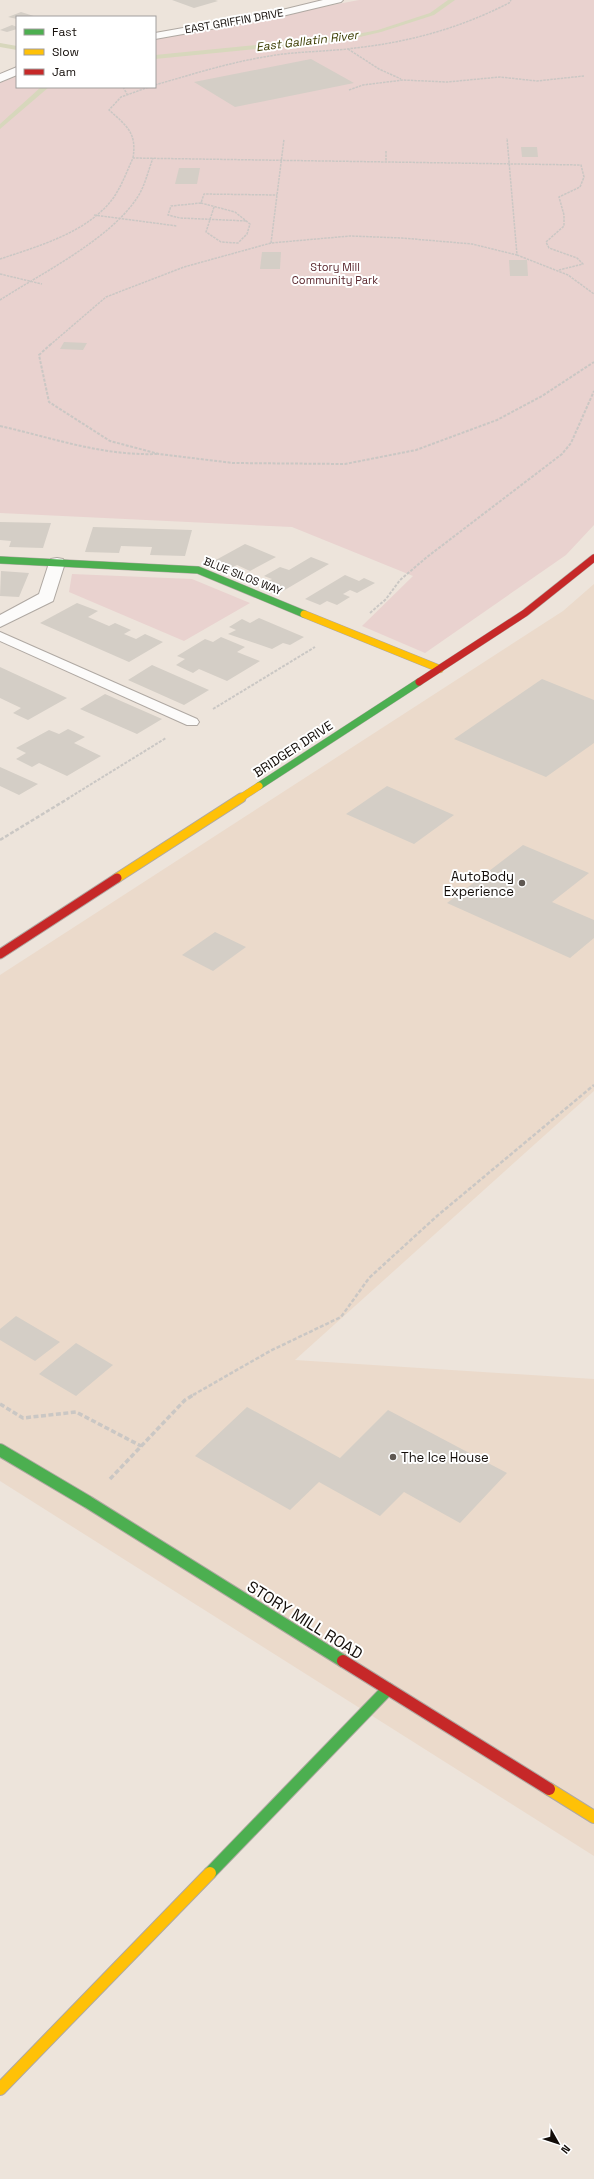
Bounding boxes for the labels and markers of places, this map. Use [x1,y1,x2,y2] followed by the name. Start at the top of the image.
[444,868,514,900] place label: AutoBody Experience
[517,878,527,888] marker: AutoBody Experience
[401,1449,489,1466] place label: The Ice House
[388,1452,398,1462] marker: The Ice House

